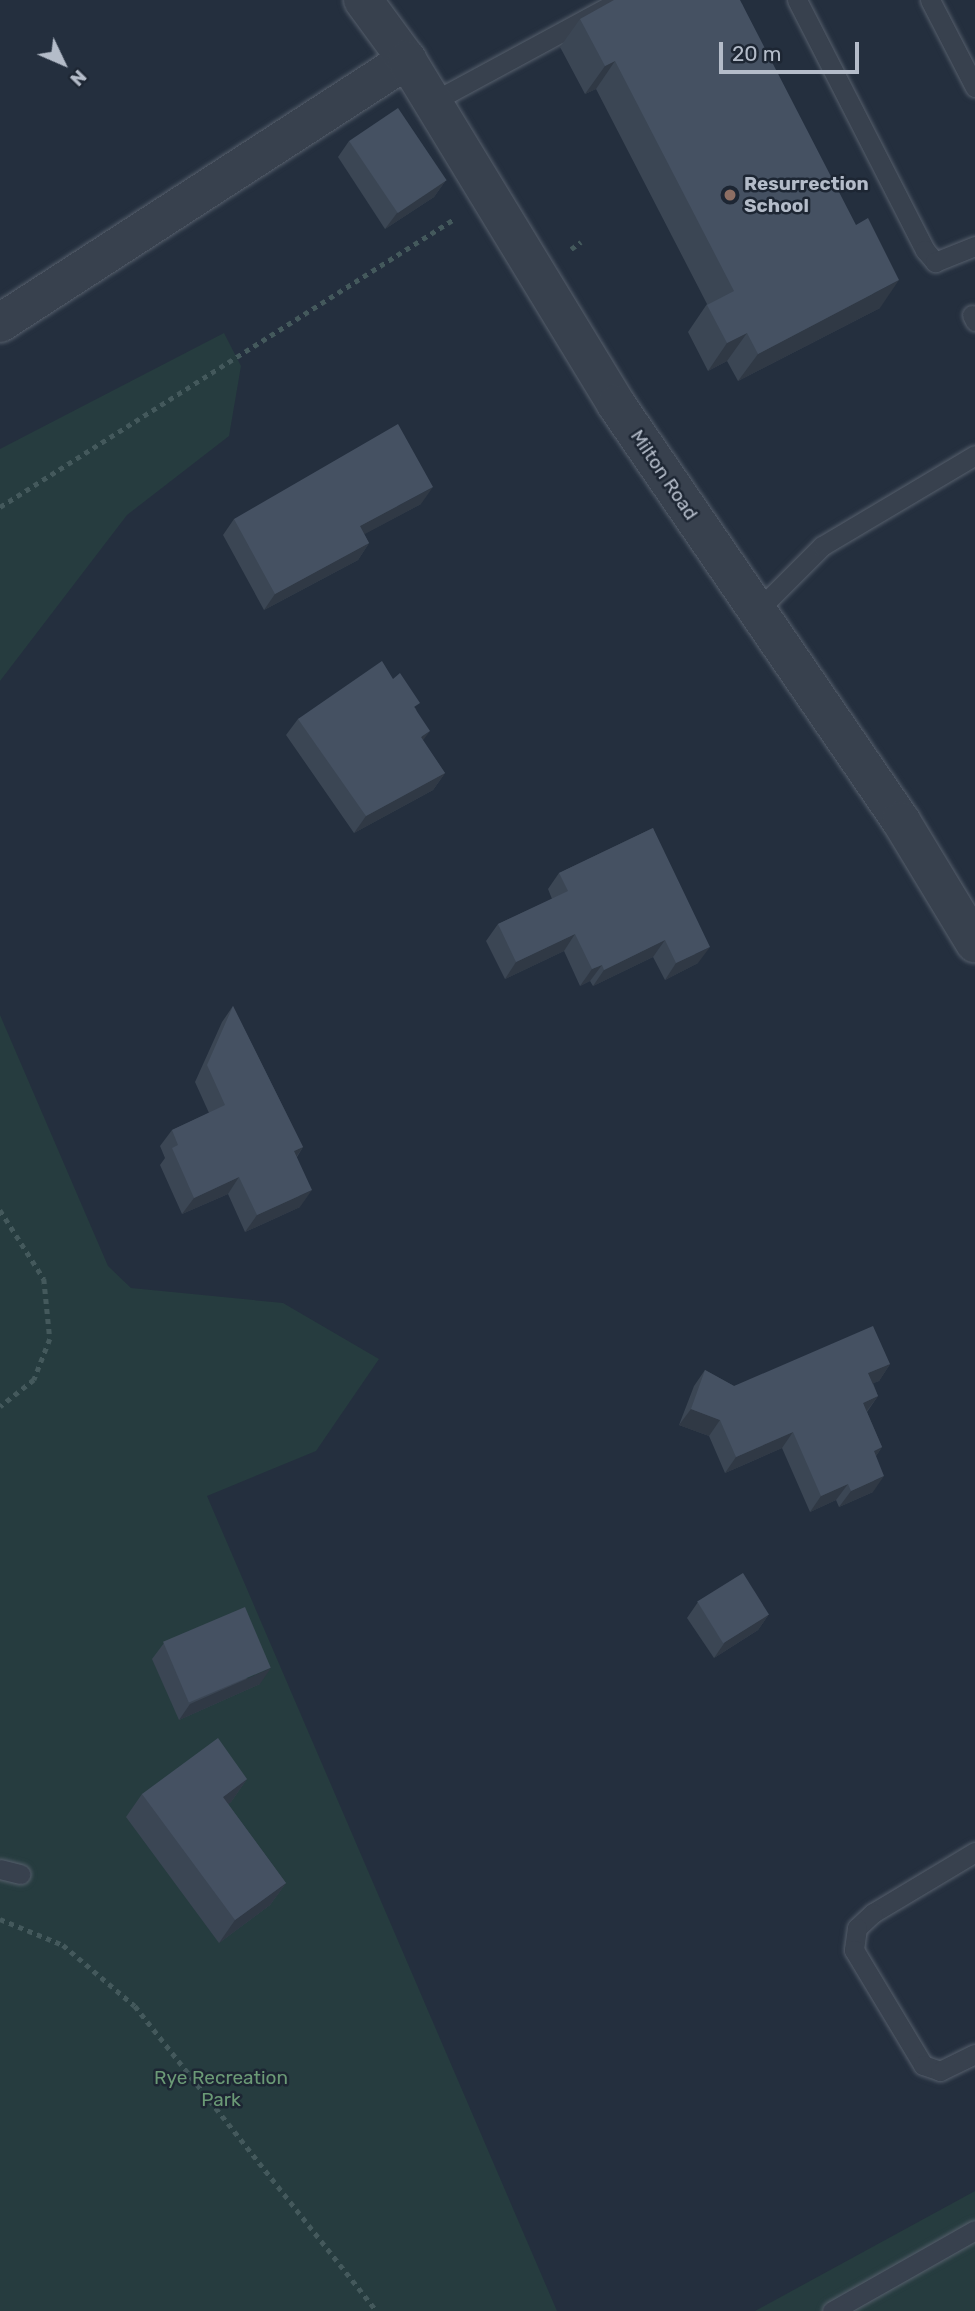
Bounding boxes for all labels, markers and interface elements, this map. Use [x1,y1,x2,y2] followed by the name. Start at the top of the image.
[28,28,98,98] north arrow
[723,28,863,72] scale bar
[732,41,781,66] text: 20 m
[65,65,91,91] text: N
[744,173,869,217] place label: Resurrection School
[722,187,738,203] marker: Resurrection School
[626,426,702,524] street label: Milton Road
[154,2067,288,2111] park label: Rye Recreation Park

